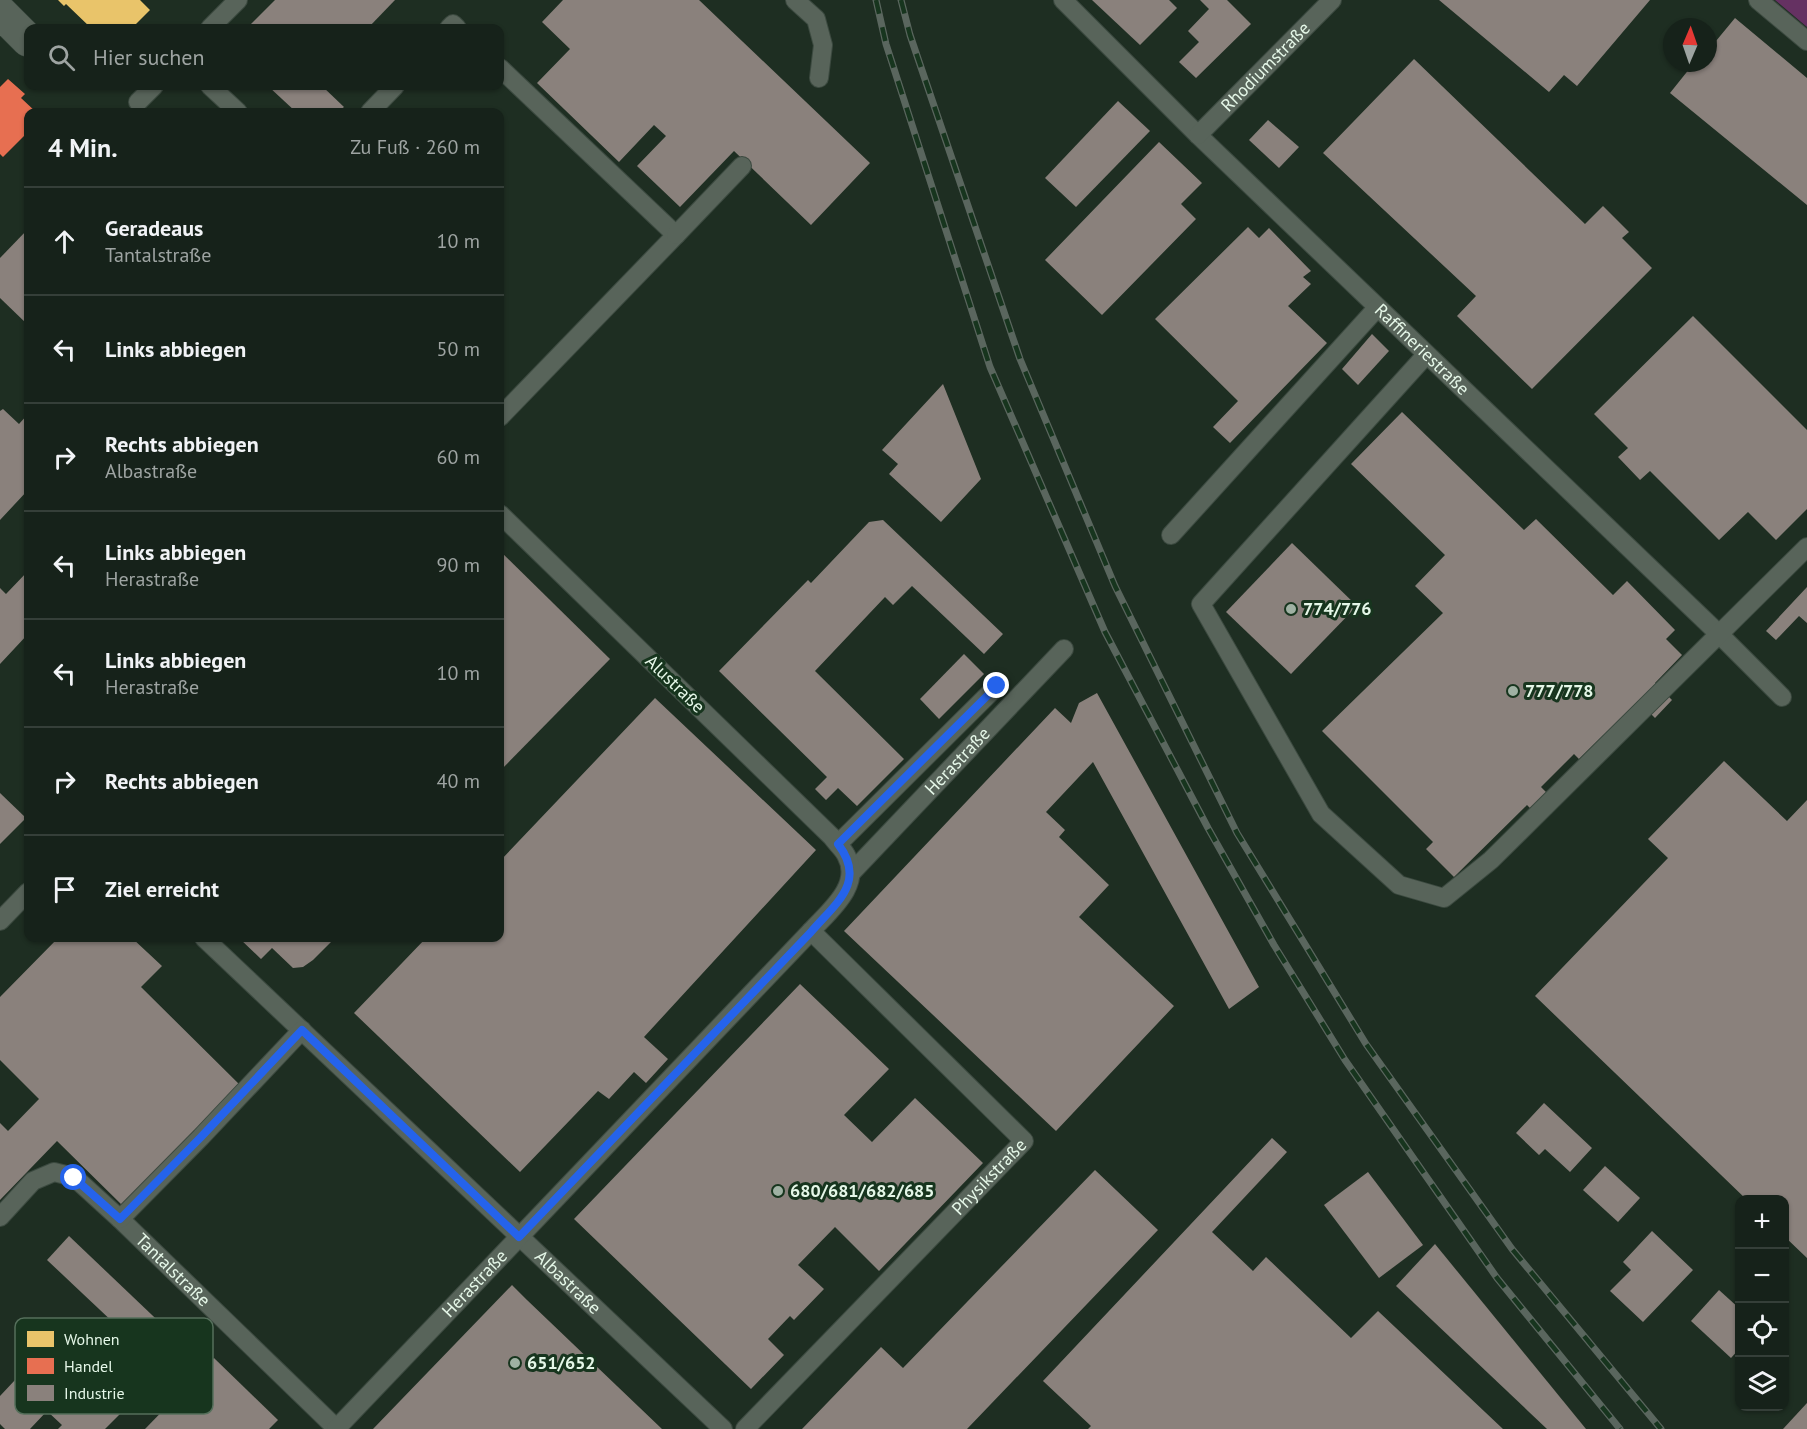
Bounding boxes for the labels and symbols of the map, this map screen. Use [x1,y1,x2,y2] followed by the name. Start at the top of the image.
[1216,17,1315,116] street label: Rhodiumstraße
[1663,18,1717,72] north arrow
[1370,298,1475,400] street label: Raffineriestraße
[1303,597,1372,620] place label: 774/776
[1284,602,1298,616] marker: 774/776
[641,650,710,718] street label: Alustraße
[983,672,1009,698] route end
[1525,679,1594,702] place label: 777/778
[1506,684,1520,698] marker: 777/778
[919,722,995,799] street label: Herastraße
[947,1133,1031,1220] street label: Physikstraße
[60,1164,86,1190] route start
[790,1179,935,1202] place label: 680/681/682/685
[771,1184,785,1198] marker: 680/681/682/685
[131,1228,216,1311] street label: Tantalstraße
[437,1245,512,1322] street label: Herastraße
[530,1245,606,1319] street label: Albastraße
[15,1318,213,1414] legend
[64,1329,120,1349] text: Wohnen
[527,1351,596,1374] place label: 651/652
[64,1356,113,1376] text: Handel
[508,1356,522,1370] marker: 651/652
[64,1383,125,1403] text: Industrie

